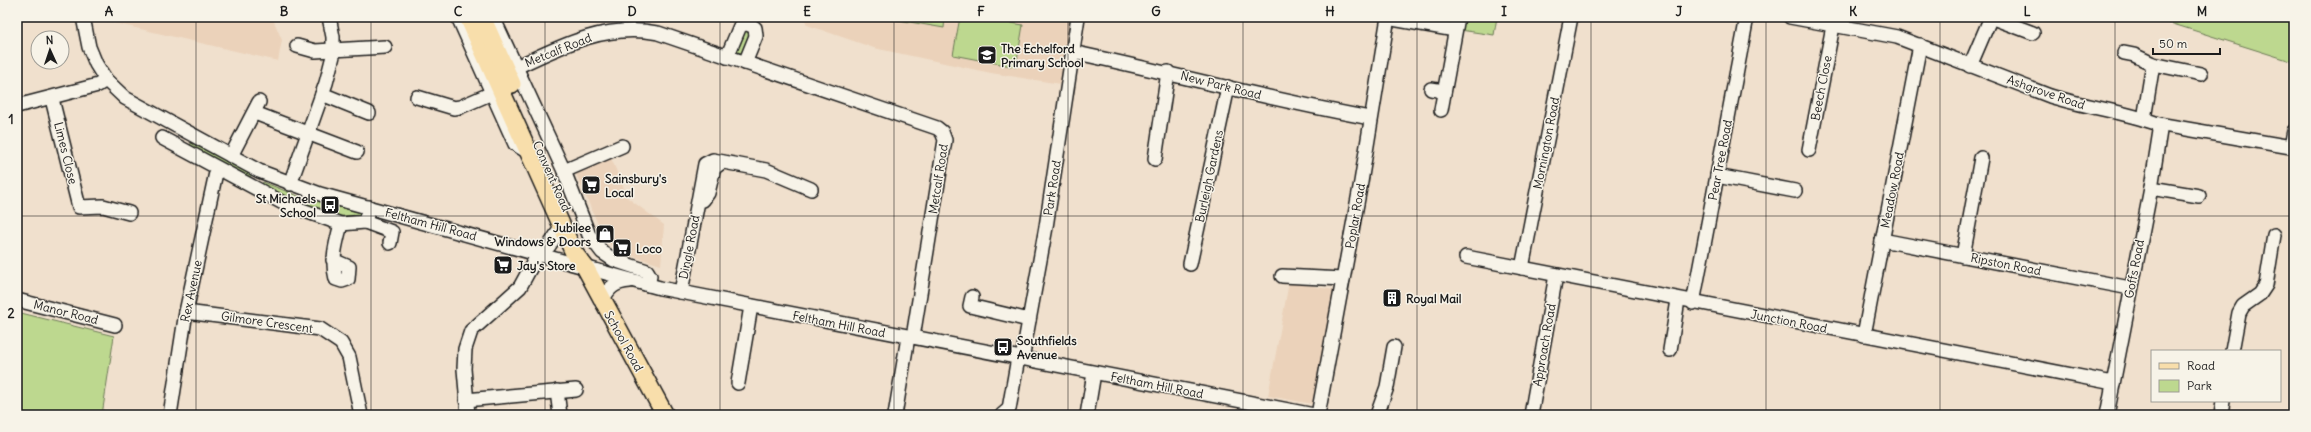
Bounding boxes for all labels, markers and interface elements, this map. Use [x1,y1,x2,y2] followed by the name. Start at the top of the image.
[105,3,114,20] text: A
[280,3,289,20] text: B
[454,3,463,20] text: C
[627,3,637,20] text: D
[803,3,811,20] text: E
[977,3,985,20] text: F
[1151,3,1161,20] text: G
[1325,3,1335,20] text: H
[1501,3,1507,20] text: I
[1676,3,1683,20] text: J
[1849,3,1858,20] text: K
[2023,3,2031,20] text: L
[2197,3,2207,20] text: M
[30,30,70,70] north arrow
[522,30,594,70] street label: Metcalf Road
[2153,30,2220,56] scale bar
[45,33,54,47] text: N
[2159,36,2188,51] text: 50 m
[1001,41,1084,71] place label: The Echelford Primary School
[976,44,998,66] school or university icon: The Echelford Primary School
[1807,54,1835,122] street label: Beech Close
[1179,68,1263,102] street label: New Park Road
[2005,72,2087,112] street label: Ashgrove Road
[1530,96,1562,190] street label: Mornington Road
[8,111,14,128] text: 1
[1705,118,1735,202] street label: Pear Tree Road
[51,120,81,186] street label: Limes Close
[1192,128,1226,224] street label: Burleigh Gardens
[530,138,574,214] street label: Convent Road
[925,143,951,215] street label: Metcalf Road
[1877,151,1907,229] street label: Meadow Road
[1040,159,1064,217] street label: Park Road
[605,171,667,200] place label: Sainsbury's Local
[580,174,602,196] supermarket icon: Sainsbury's Local
[1342,182,1368,250] street label: Poplar Road
[256,191,317,220] place label: St Michaels School
[319,194,341,216] bus stop icon: St Michaels School
[384,205,478,243] street label: Feltham Hill Road
[675,214,703,280] street label: Dingle Road
[495,220,592,249] place label: Jubilee Windows & Doors
[594,223,616,245] shop icon: Jubilee Windows & Doors
[611,237,633,259] supermarket icon: Loco
[2121,238,2147,300] street label: Goffs Road
[636,241,662,256] place label: Loco
[1970,250,2042,278] street label: Ripston Road
[492,254,514,276] supermarket icon: Jay's Store
[517,258,576,274] place label: Jay's Store
[177,259,205,323] street label: Rex Avenue
[1381,287,1403,309] building icon: Royal Mail
[1406,291,1462,307] place label: Royal Mail
[32,297,100,327] street label: Manor Road
[1529,302,1559,388] street label: Approach Road
[7,305,15,322] text: 2
[1749,306,1829,336] street label: Junction Road
[220,308,314,336] street label: Gilmore Crescent
[601,308,647,374] street label: School Road
[791,308,887,340] street label: Feltham Hill Road
[1017,333,1077,362] place label: Southfields Avenue
[992,336,1014,358] bus stop icon: Southfields Avenue
[2151,350,2281,402] legend
[2187,358,2215,373] text: Road
[1109,369,1205,401] street label: Feltham Hill Road
[2187,378,2212,393] text: Park

